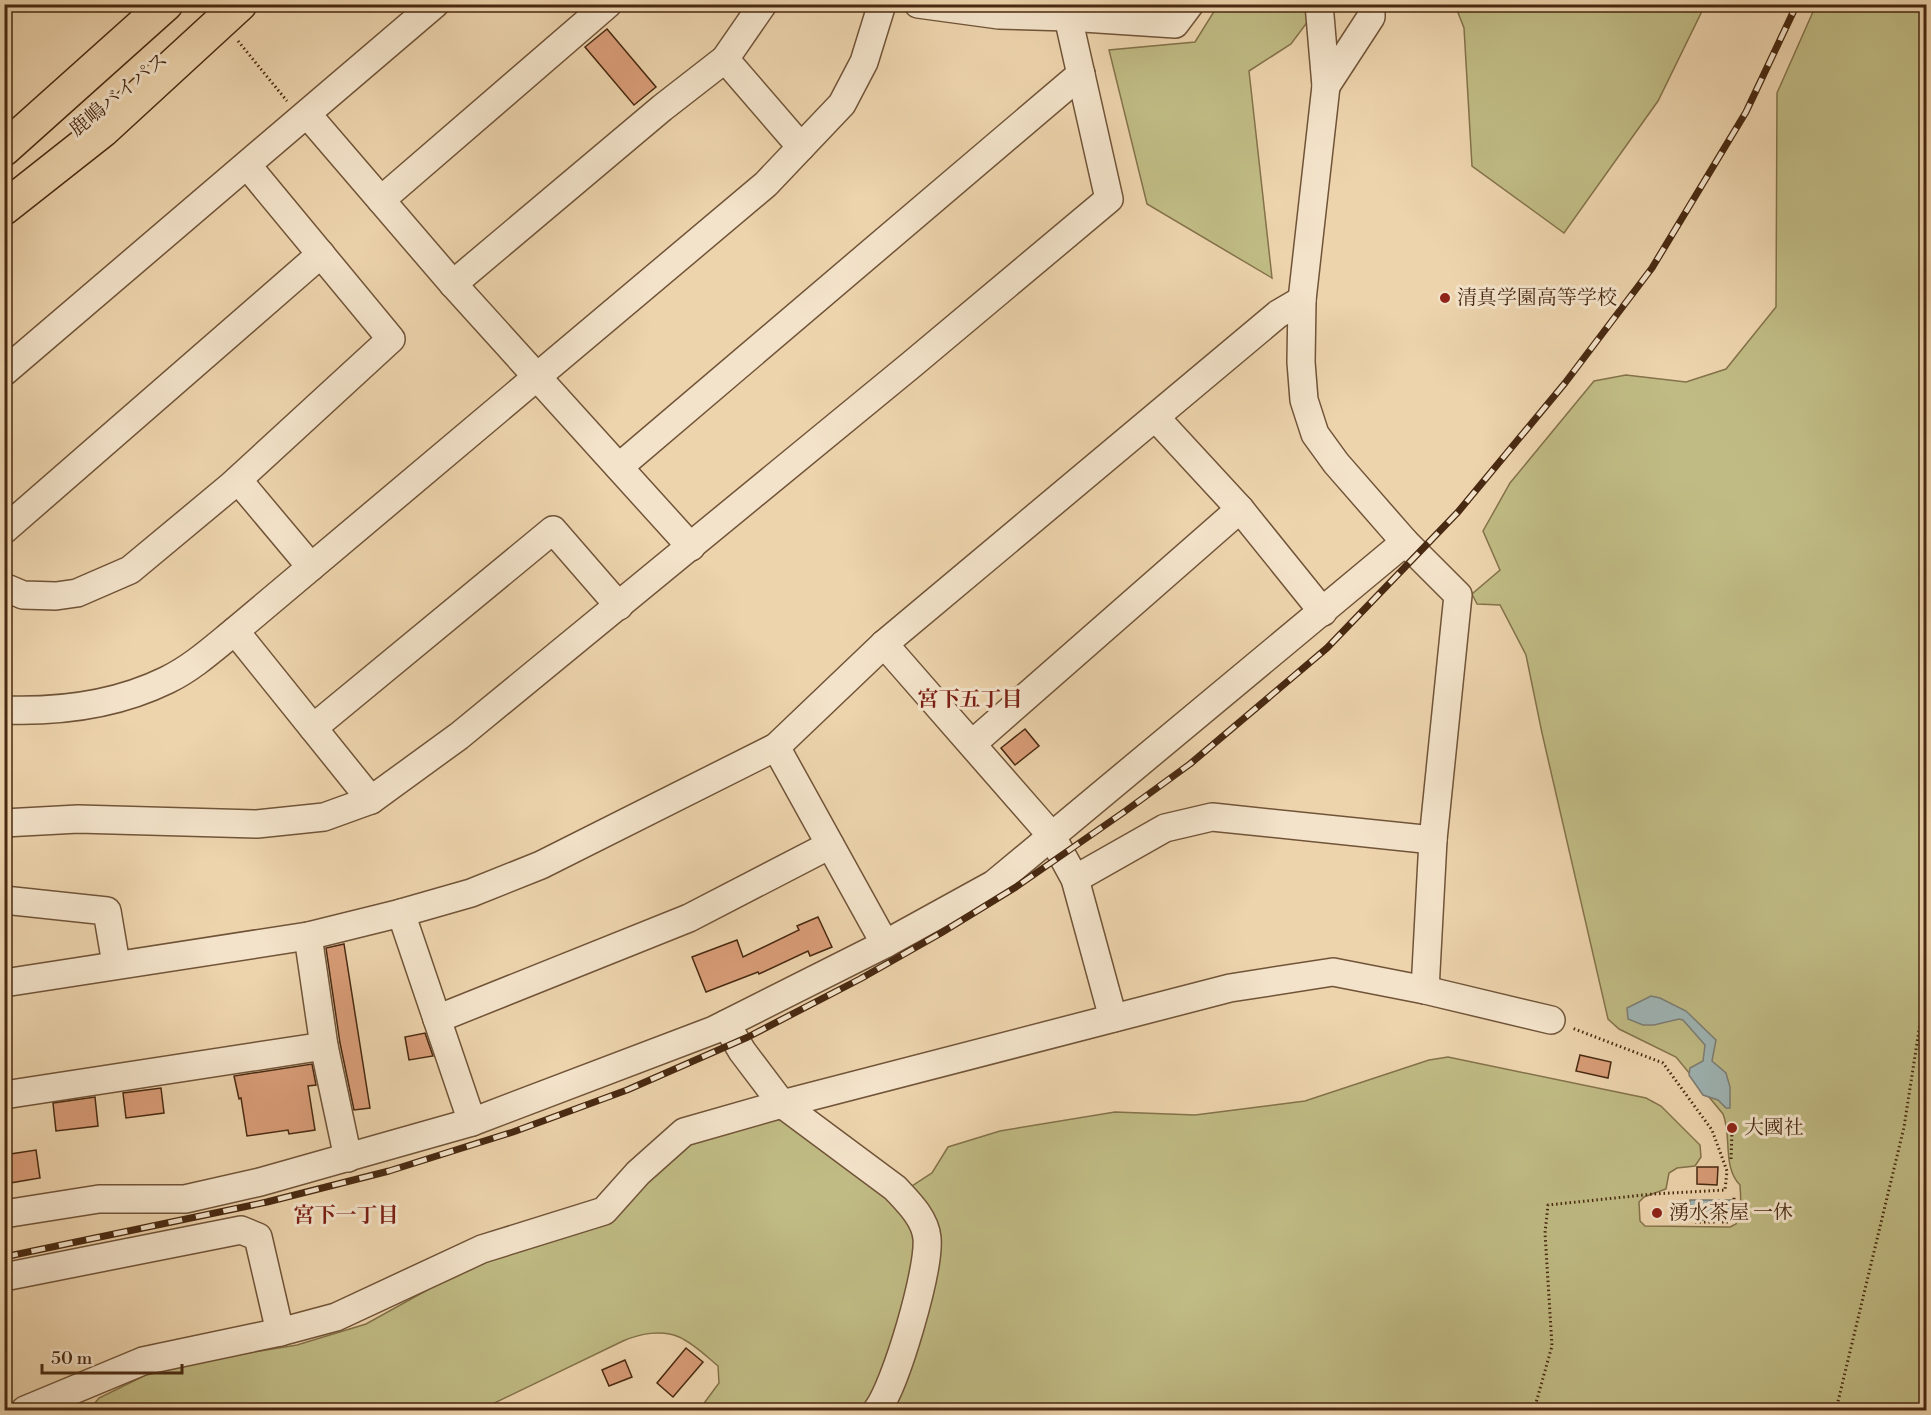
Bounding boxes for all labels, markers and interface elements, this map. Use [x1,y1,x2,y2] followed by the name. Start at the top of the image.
[65,48,173,142] street label: 鹿嶋バイパス
[1457,286,1617,311] place label: 清真学園高等学校
[1438,291,1452,305] marker: 清真学園高等学校
[918,687,1023,713] district label: 宮下五丁目
[1744,1116,1804,1141] place label: 大國社
[1725,1121,1739,1135] marker: 大國社
[1669,1201,1793,1226] place label: 湧水茶屋 一休
[294,1203,399,1229] district label: 宮下一丁目
[1650,1206,1664,1220] marker: 湧水茶屋 一休
[42,1337,182,1375] scale bar
[51,1347,93,1370] text: 50 m

